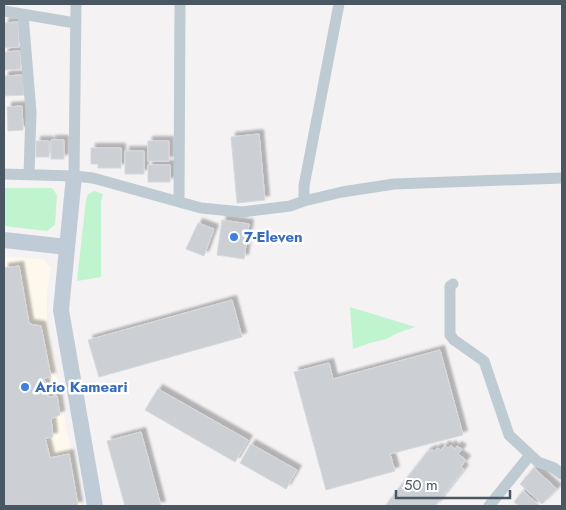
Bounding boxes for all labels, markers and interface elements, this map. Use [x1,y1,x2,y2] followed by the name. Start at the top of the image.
[244,226,303,248] place label: 7-Eleven
[228,231,240,243] marker: 7-Eleven
[34,376,128,398] place label: Ario Kameari
[19,381,31,393] marker: Ario Kameari
[396,468,510,500] scale bar
[404,474,438,496] text: 50 m

